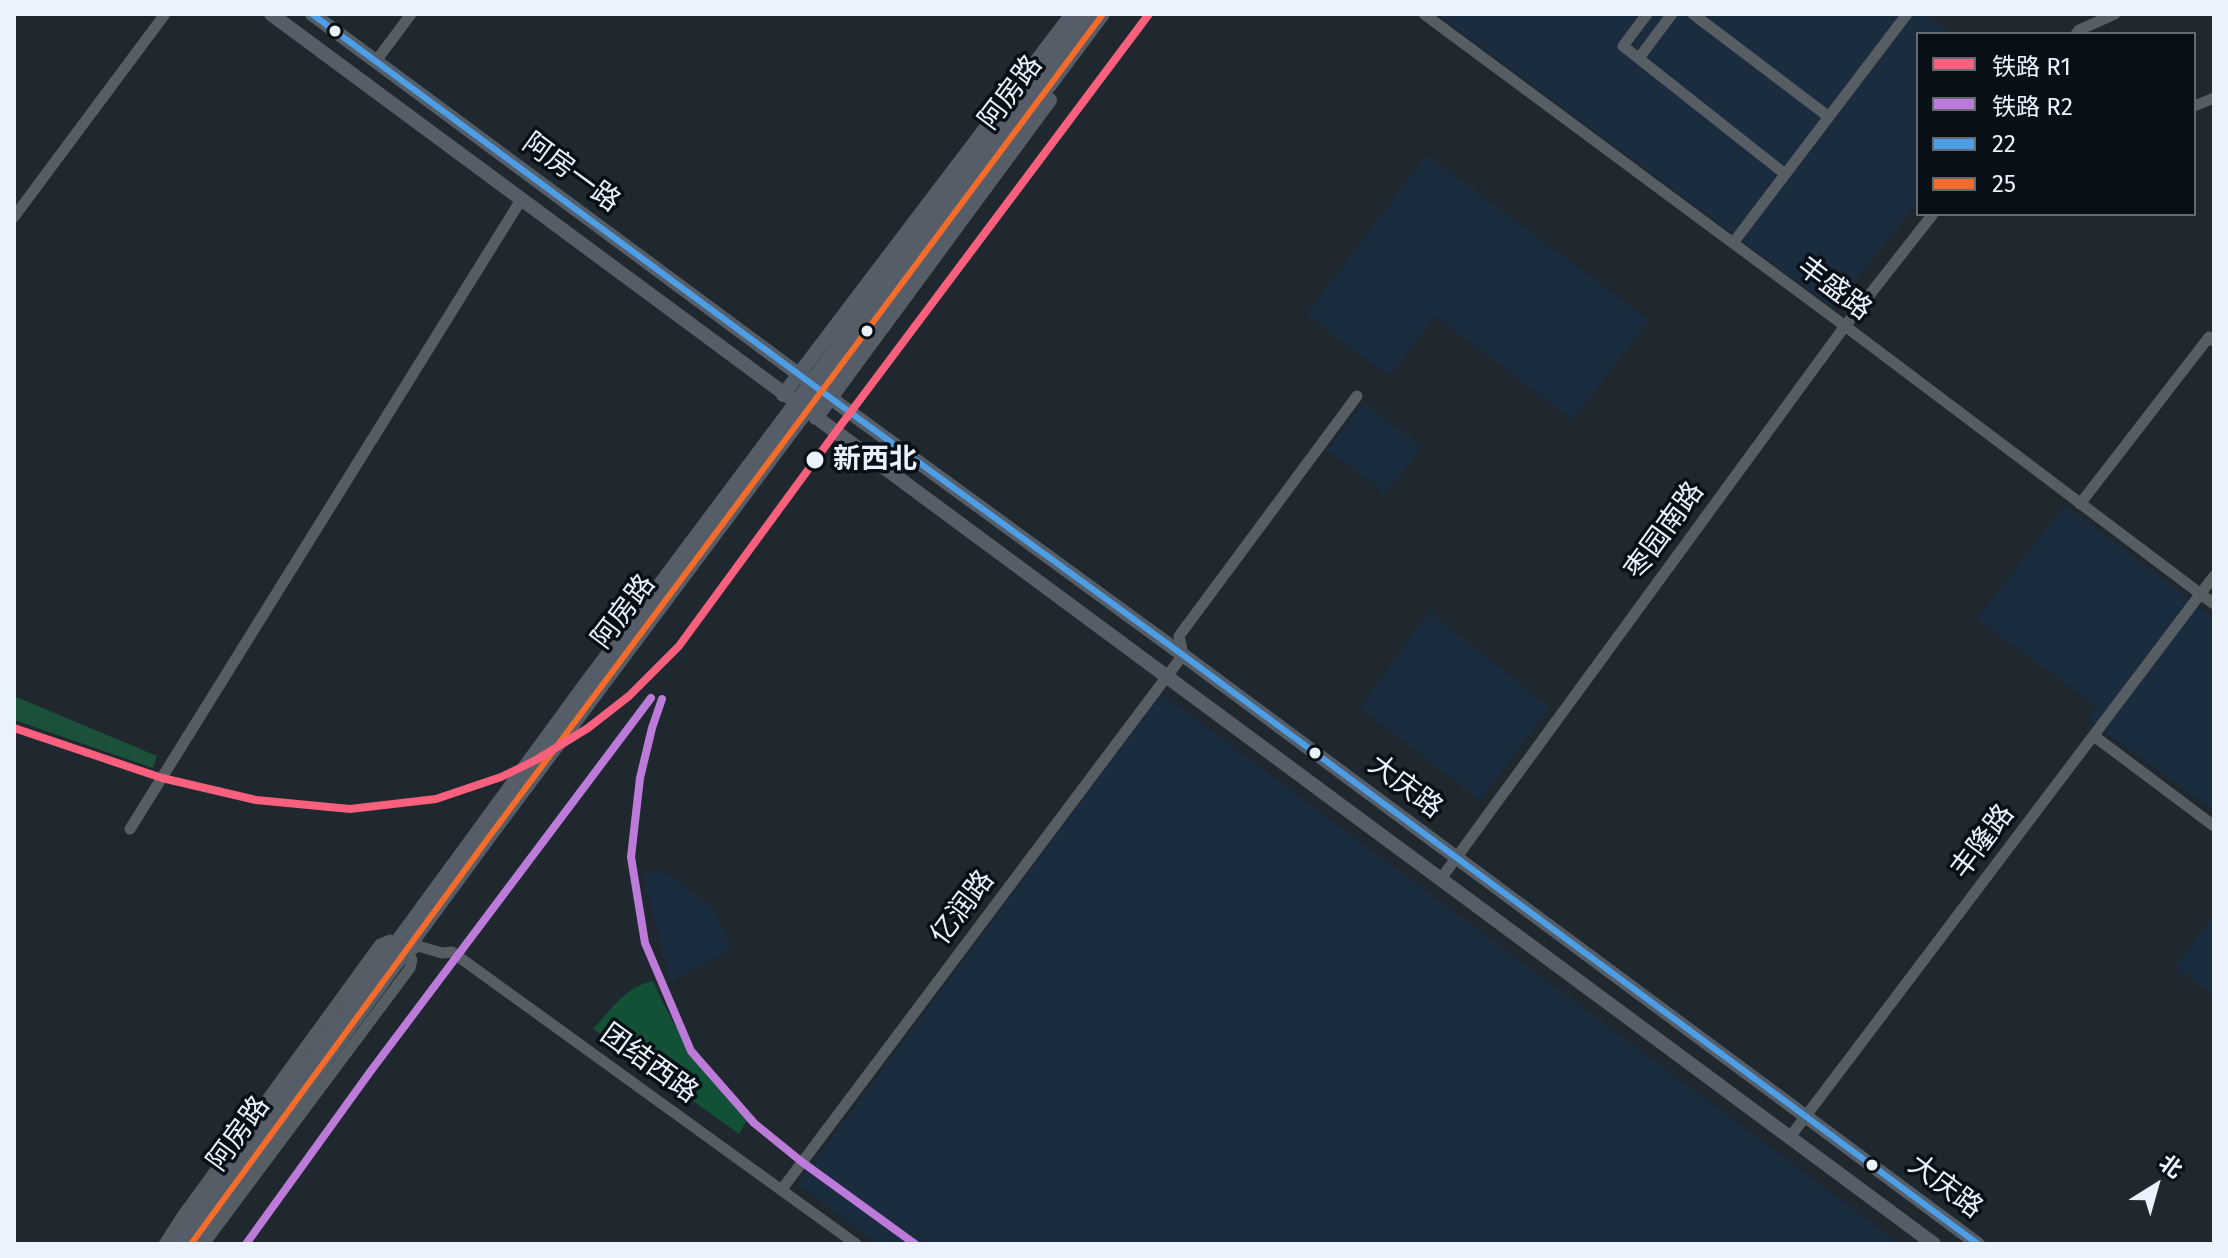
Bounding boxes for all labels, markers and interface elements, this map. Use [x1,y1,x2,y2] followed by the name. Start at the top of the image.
[327,23,343,39] unlabelled marker
[1916,32,2196,216] legend
[972,49,1050,137] street label: 阿房路
[1992,53,2071,81] text: 铁路 R1
[1992,93,2073,121] text: 铁路 R2
[516,126,626,220] street label: 阿房一路
[1992,130,2016,158] text: 22
[1992,170,2016,198] text: 25
[1790,250,1878,328] street label: 丰盛路
[859,323,875,339] unlabelled marker
[833,443,917,477] place label: 新西北
[804,449,826,471] marker: 新西北
[1618,476,1712,586] street label: 枣园南路
[585,568,663,656] street label: 阿房路
[1307,745,1323,761] unlabelled marker
[1361,748,1449,826] street label: 大庆路
[1944,798,2022,886] street label: 丰隆路
[924,864,1002,952] street label: 亿润路
[594,1017,704,1111] street label: 团结西路
[201,1090,277,1178] street label: 阿房路
[2116,1146,2196,1226] north arrow
[1901,1148,1989,1226] street label: 大庆路
[2154,1149,2188,1184] text: 北
[1864,1157,1880,1173] unlabelled marker

